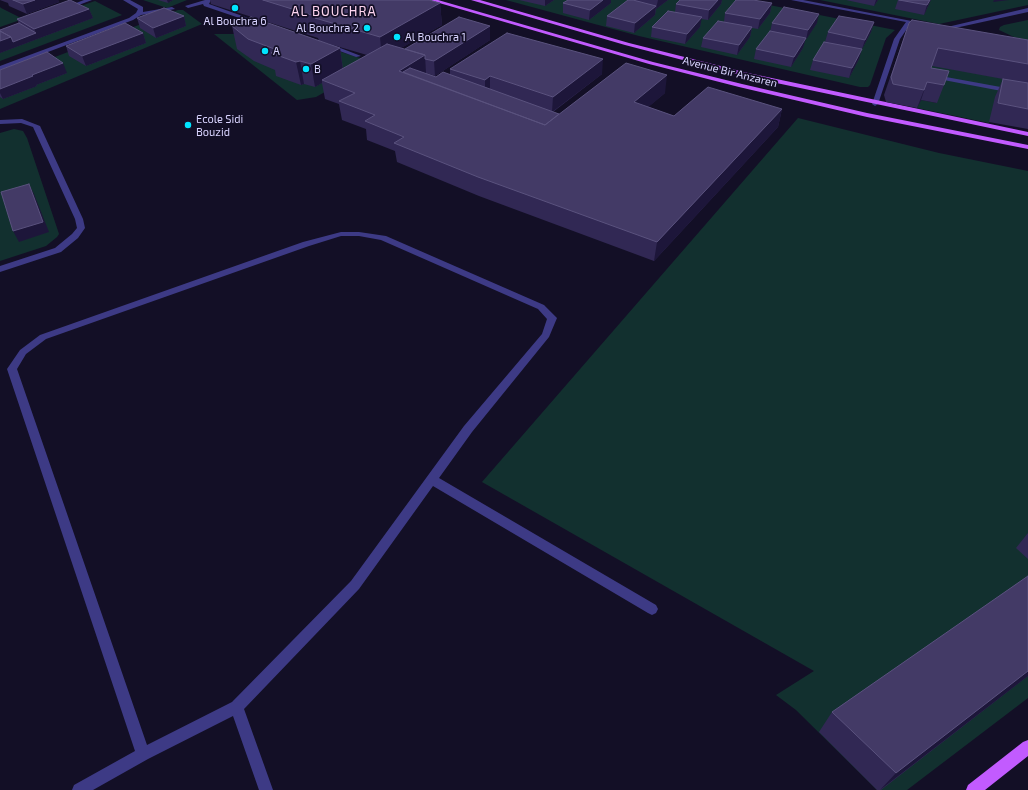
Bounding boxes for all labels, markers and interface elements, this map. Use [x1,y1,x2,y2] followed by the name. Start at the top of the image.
[230,3,240,13] marker: Al Bouchra 6
[291,4,377,20] district label: AL BOUCHRA
[204,14,266,28] place label: Al Bouchra 6
[296,21,359,35] place label: Al Bouchra 2
[362,23,372,33] marker: Al Bouchra 2
[405,30,466,44] place label: Al Bouchra 1
[392,32,402,42] marker: Al Bouchra 1
[273,44,280,58] place label: A
[260,46,270,56] marker: A
[681,54,779,90] street label: Avenue Bir Anzaren
[314,62,321,76] place label: B
[301,64,311,74] marker: B
[196,112,243,138] place label: Ecole Sidi Bouzid
[183,120,193,130] marker: Ecole Sidi Bouzid

